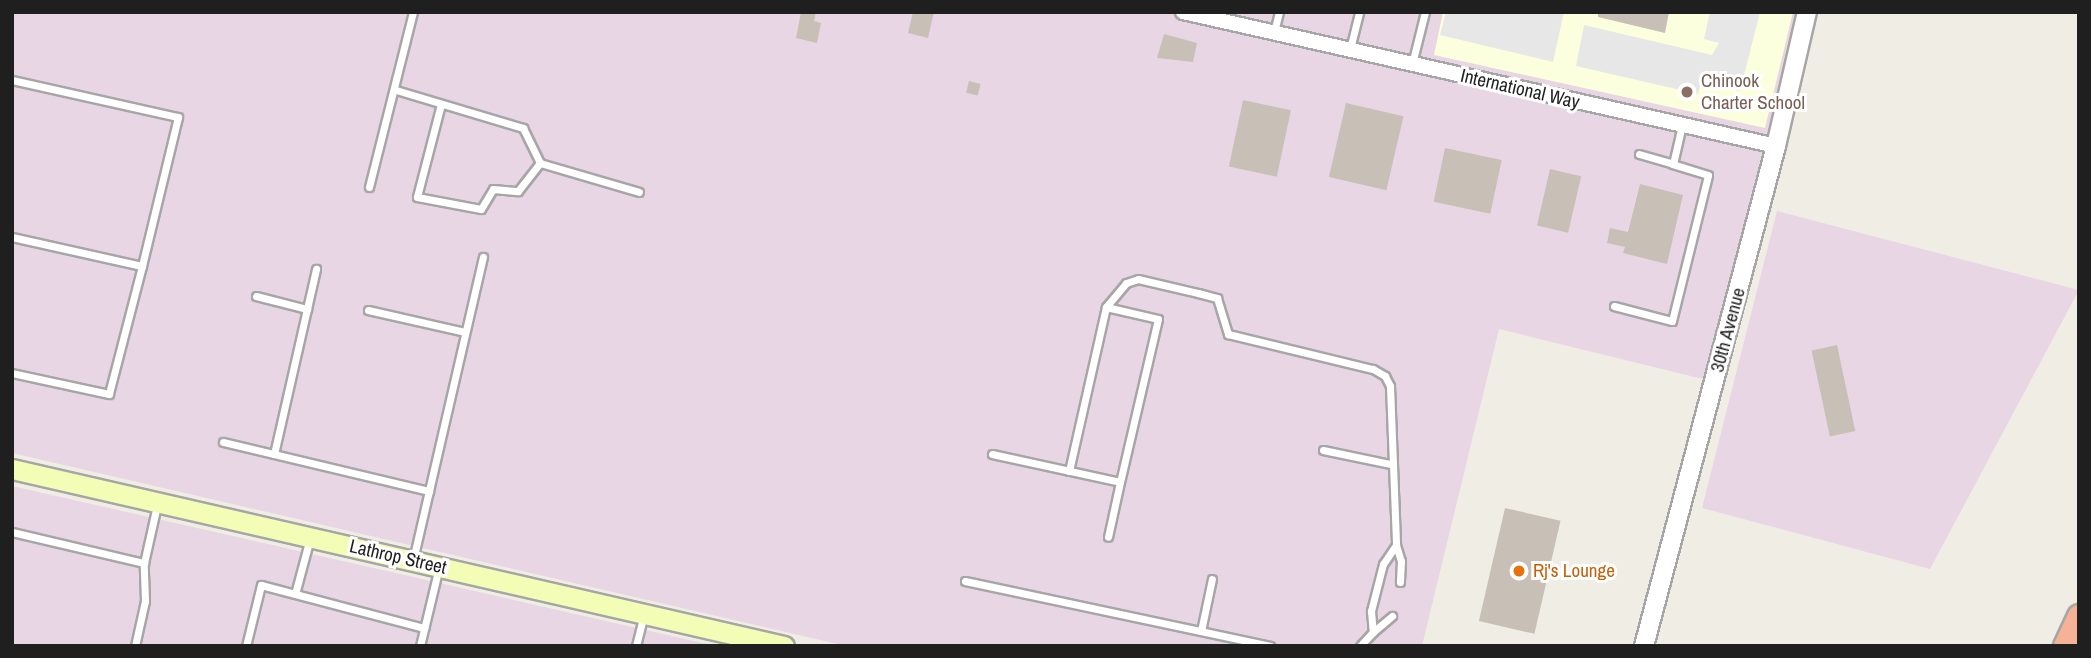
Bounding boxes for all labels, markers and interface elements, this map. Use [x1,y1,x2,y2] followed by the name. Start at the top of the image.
[1458,64,1582,114] street label: International Way
[1701,70,1805,114] place label: Chinook Charter School
[1679,84,1695,100] marker: Chinook Charter School
[1706,285,1750,375] street label: 30th Avenue
[347,535,449,579] street label: Lathrop Street
[1533,560,1615,582] place label: Rj's Lounge
[1511,563,1527,579] marker: Rj's Lounge

